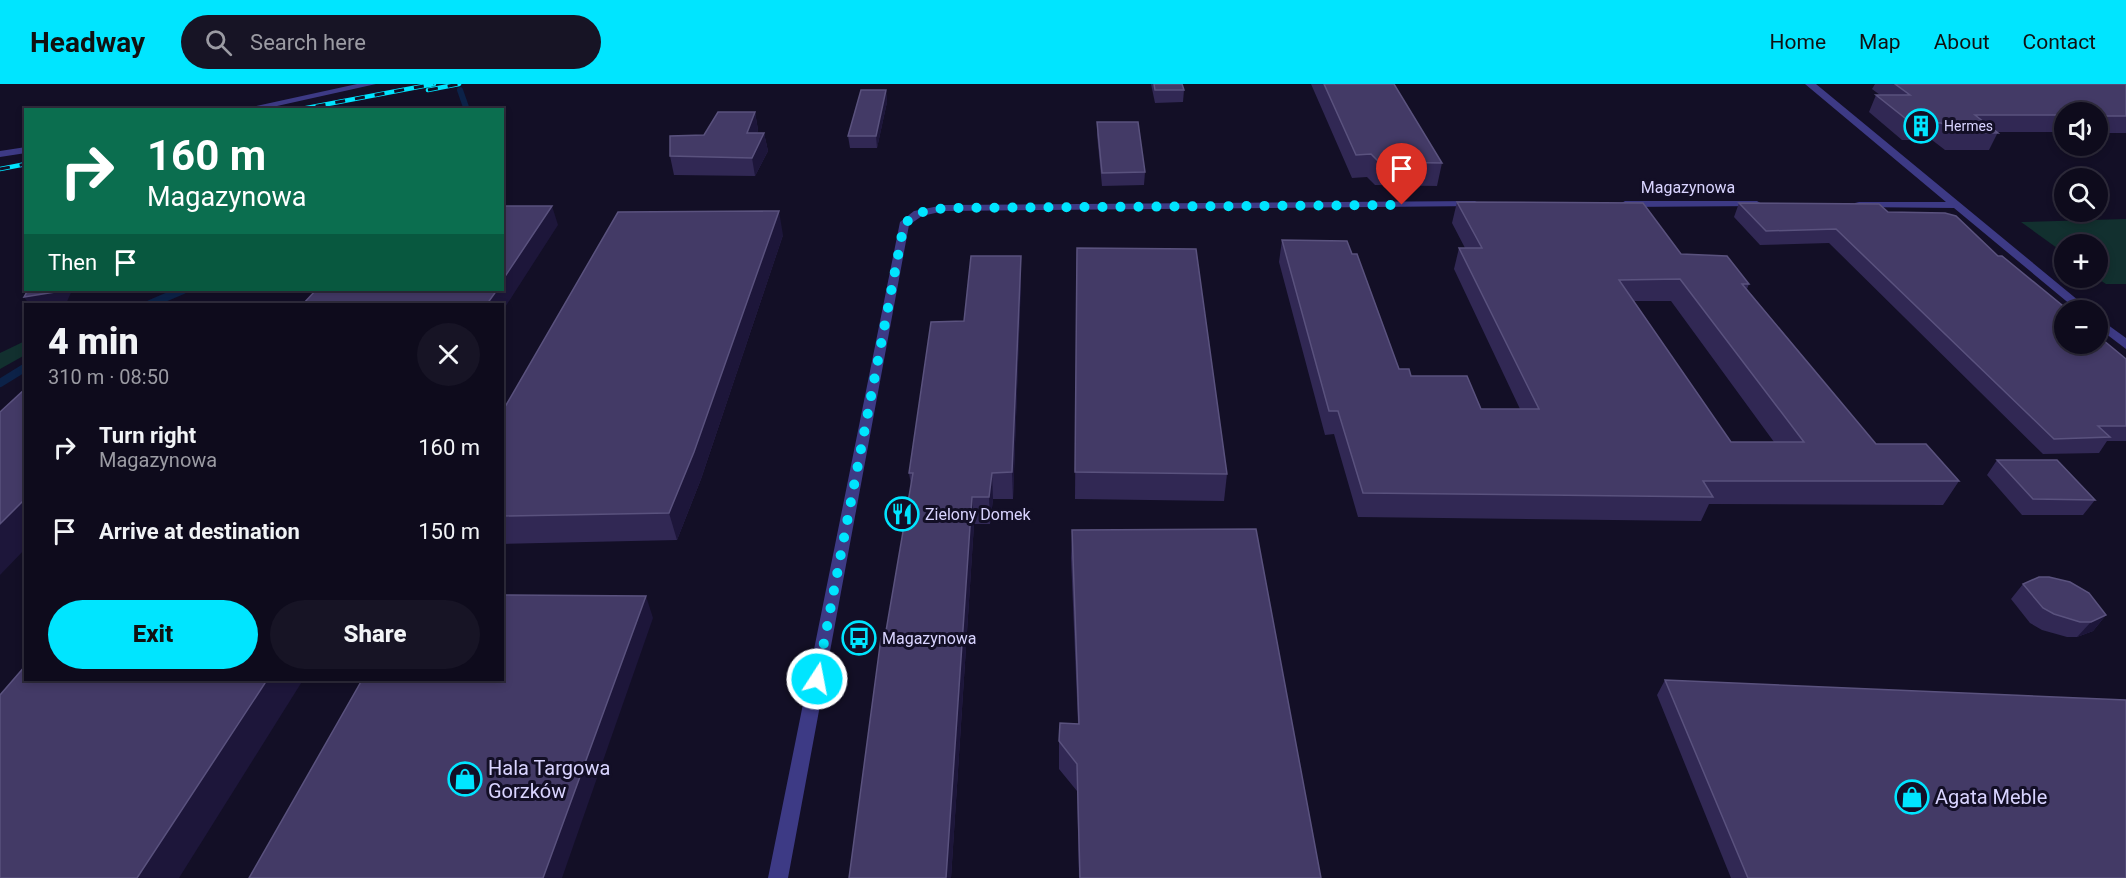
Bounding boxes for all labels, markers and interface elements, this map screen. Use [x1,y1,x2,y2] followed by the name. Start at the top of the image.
[181,15,601,69] search box
[30,26,145,59] text: Headway
[202,26,235,59] icon: search
[250,30,366,55] text: Search here
[1770,30,1826,54] text: Home
[1859,30,1901,54] text: Map
[1934,30,1990,54] text: About
[2023,30,2096,54] text: Contact
[2054,102,2108,354] map controls
[2054,102,2108,156] button: sound
[1903,108,1939,144] building icon: Hermes
[1944,118,1993,134] place label: Hermes
[147,131,266,180] text: 160 m
[48,132,126,210] icon: right
[1376,143,1427,205] pin
[1385,152,1418,185] icon: arrive
[2054,168,2108,222] button: search
[1641,178,1735,197] street label: Magazynowa
[147,181,307,213] text: Magazynowa
[2054,234,2108,288] button: +
[109,246,142,279] icon: arrive
[48,250,97,275] text: Then
[2054,300,2108,354] button: −
[48,321,139,363] text: 4 min
[417,323,480,386] button: close
[48,365,169,389] text: 310 m · 08:50
[99,423,196,448] text: Turn right
[48,431,81,464] icon: right
[418,435,480,460] text: 160 m
[99,448,217,472] text: Magazynowa
[884,496,920,532] restaurant icon: Zielony Domek
[925,505,1031,524] place label: Zielony Domek
[48,515,81,548] icon: arrive
[99,519,300,544] text: Arrive at destination
[418,519,480,544] text: 150 m
[48,600,258,669] button: Exit
[270,600,480,669] button: Share
[841,620,877,656] bus stop icon: Magazynowa
[882,629,977,648] place label: Magazynowa
[785,647,849,711] position arrow
[488,756,610,803] place label: Hala Targowa Gorzków
[447,761,483,797] shop icon: Hala Targowa Gorzków
[1894,779,1930,815] shop icon: Agata Meble
[1935,785,2047,809] place label: Agata Meble

